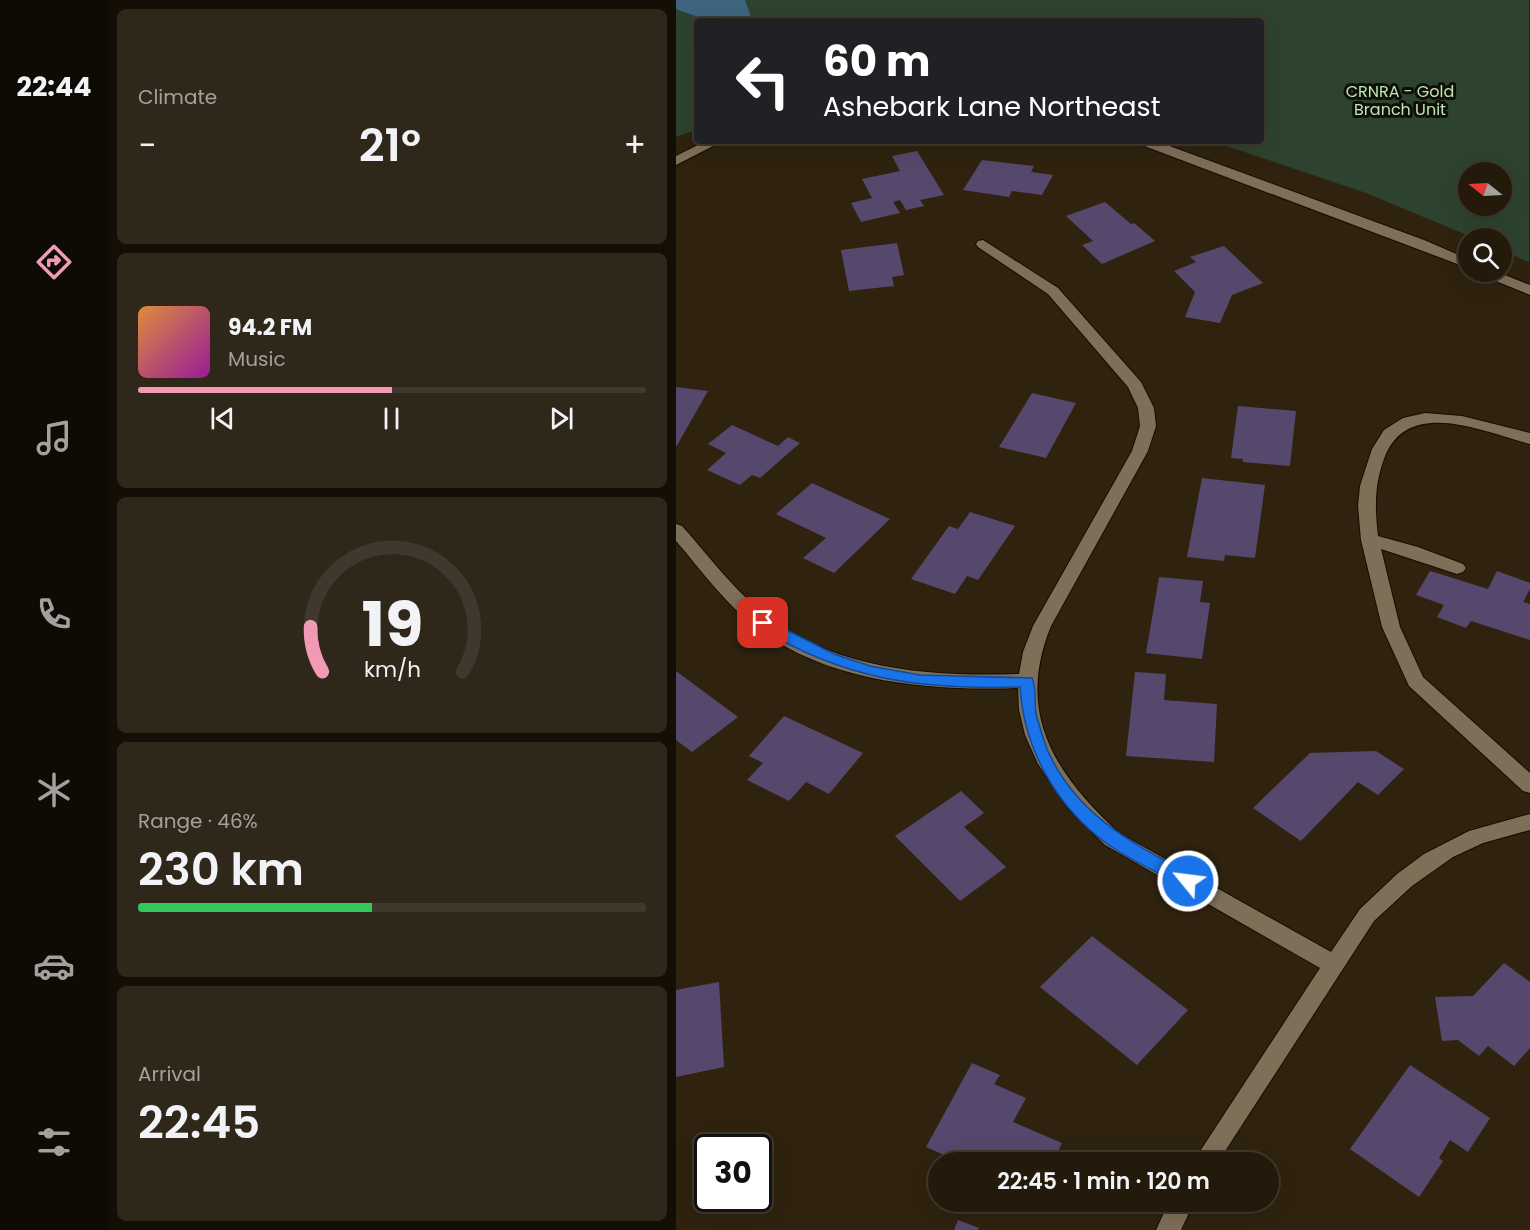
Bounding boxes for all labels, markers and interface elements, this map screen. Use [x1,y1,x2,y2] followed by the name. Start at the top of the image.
[823,32,931,91] text: 60 m
[724,42,802,120] icon: left
[16,68,92,105] text: 22:44
[1346,80,1454,121] park label: CRNRA - Gold Branch Unit
[138,83,217,111] text: Climate
[823,88,1161,125] text: Ashebark Lane Northeast
[359,114,421,177] text: 21°
[138,122,156,169] text: −
[623,122,646,169] text: +
[1458,162,1512,216] north arrow
[1458,162,1512,282] map controls
[1458,228,1512,282] button: search
[33,241,75,283] icon: directions
[228,312,312,343] text: 94.2 FM
[228,345,286,373] text: Music
[206,402,239,435] icon: previous
[375,402,408,435] icon: pause
[545,402,578,435] icon: next
[33,417,75,459] icon: music
[361,580,423,668] text: 19
[33,593,75,635] icon: phone
[737,597,788,648] pin
[746,606,779,639] icon: arrive
[363,654,421,685] text: km/h
[33,769,75,811] icon: climate
[138,807,258,835] text: Range · 46%
[138,838,304,901] text: 230 km
[1156,849,1220,913] position arrow
[33,945,75,987] icon: car
[138,1060,201,1088] text: Arrival
[138,1091,260,1154] text: 22:45
[33,1121,75,1163] icon: filters
[694,1134,772,1212] speed limit sign: 30
[997,1166,1210,1197] text: 22:45 · 1 min · 120 m

